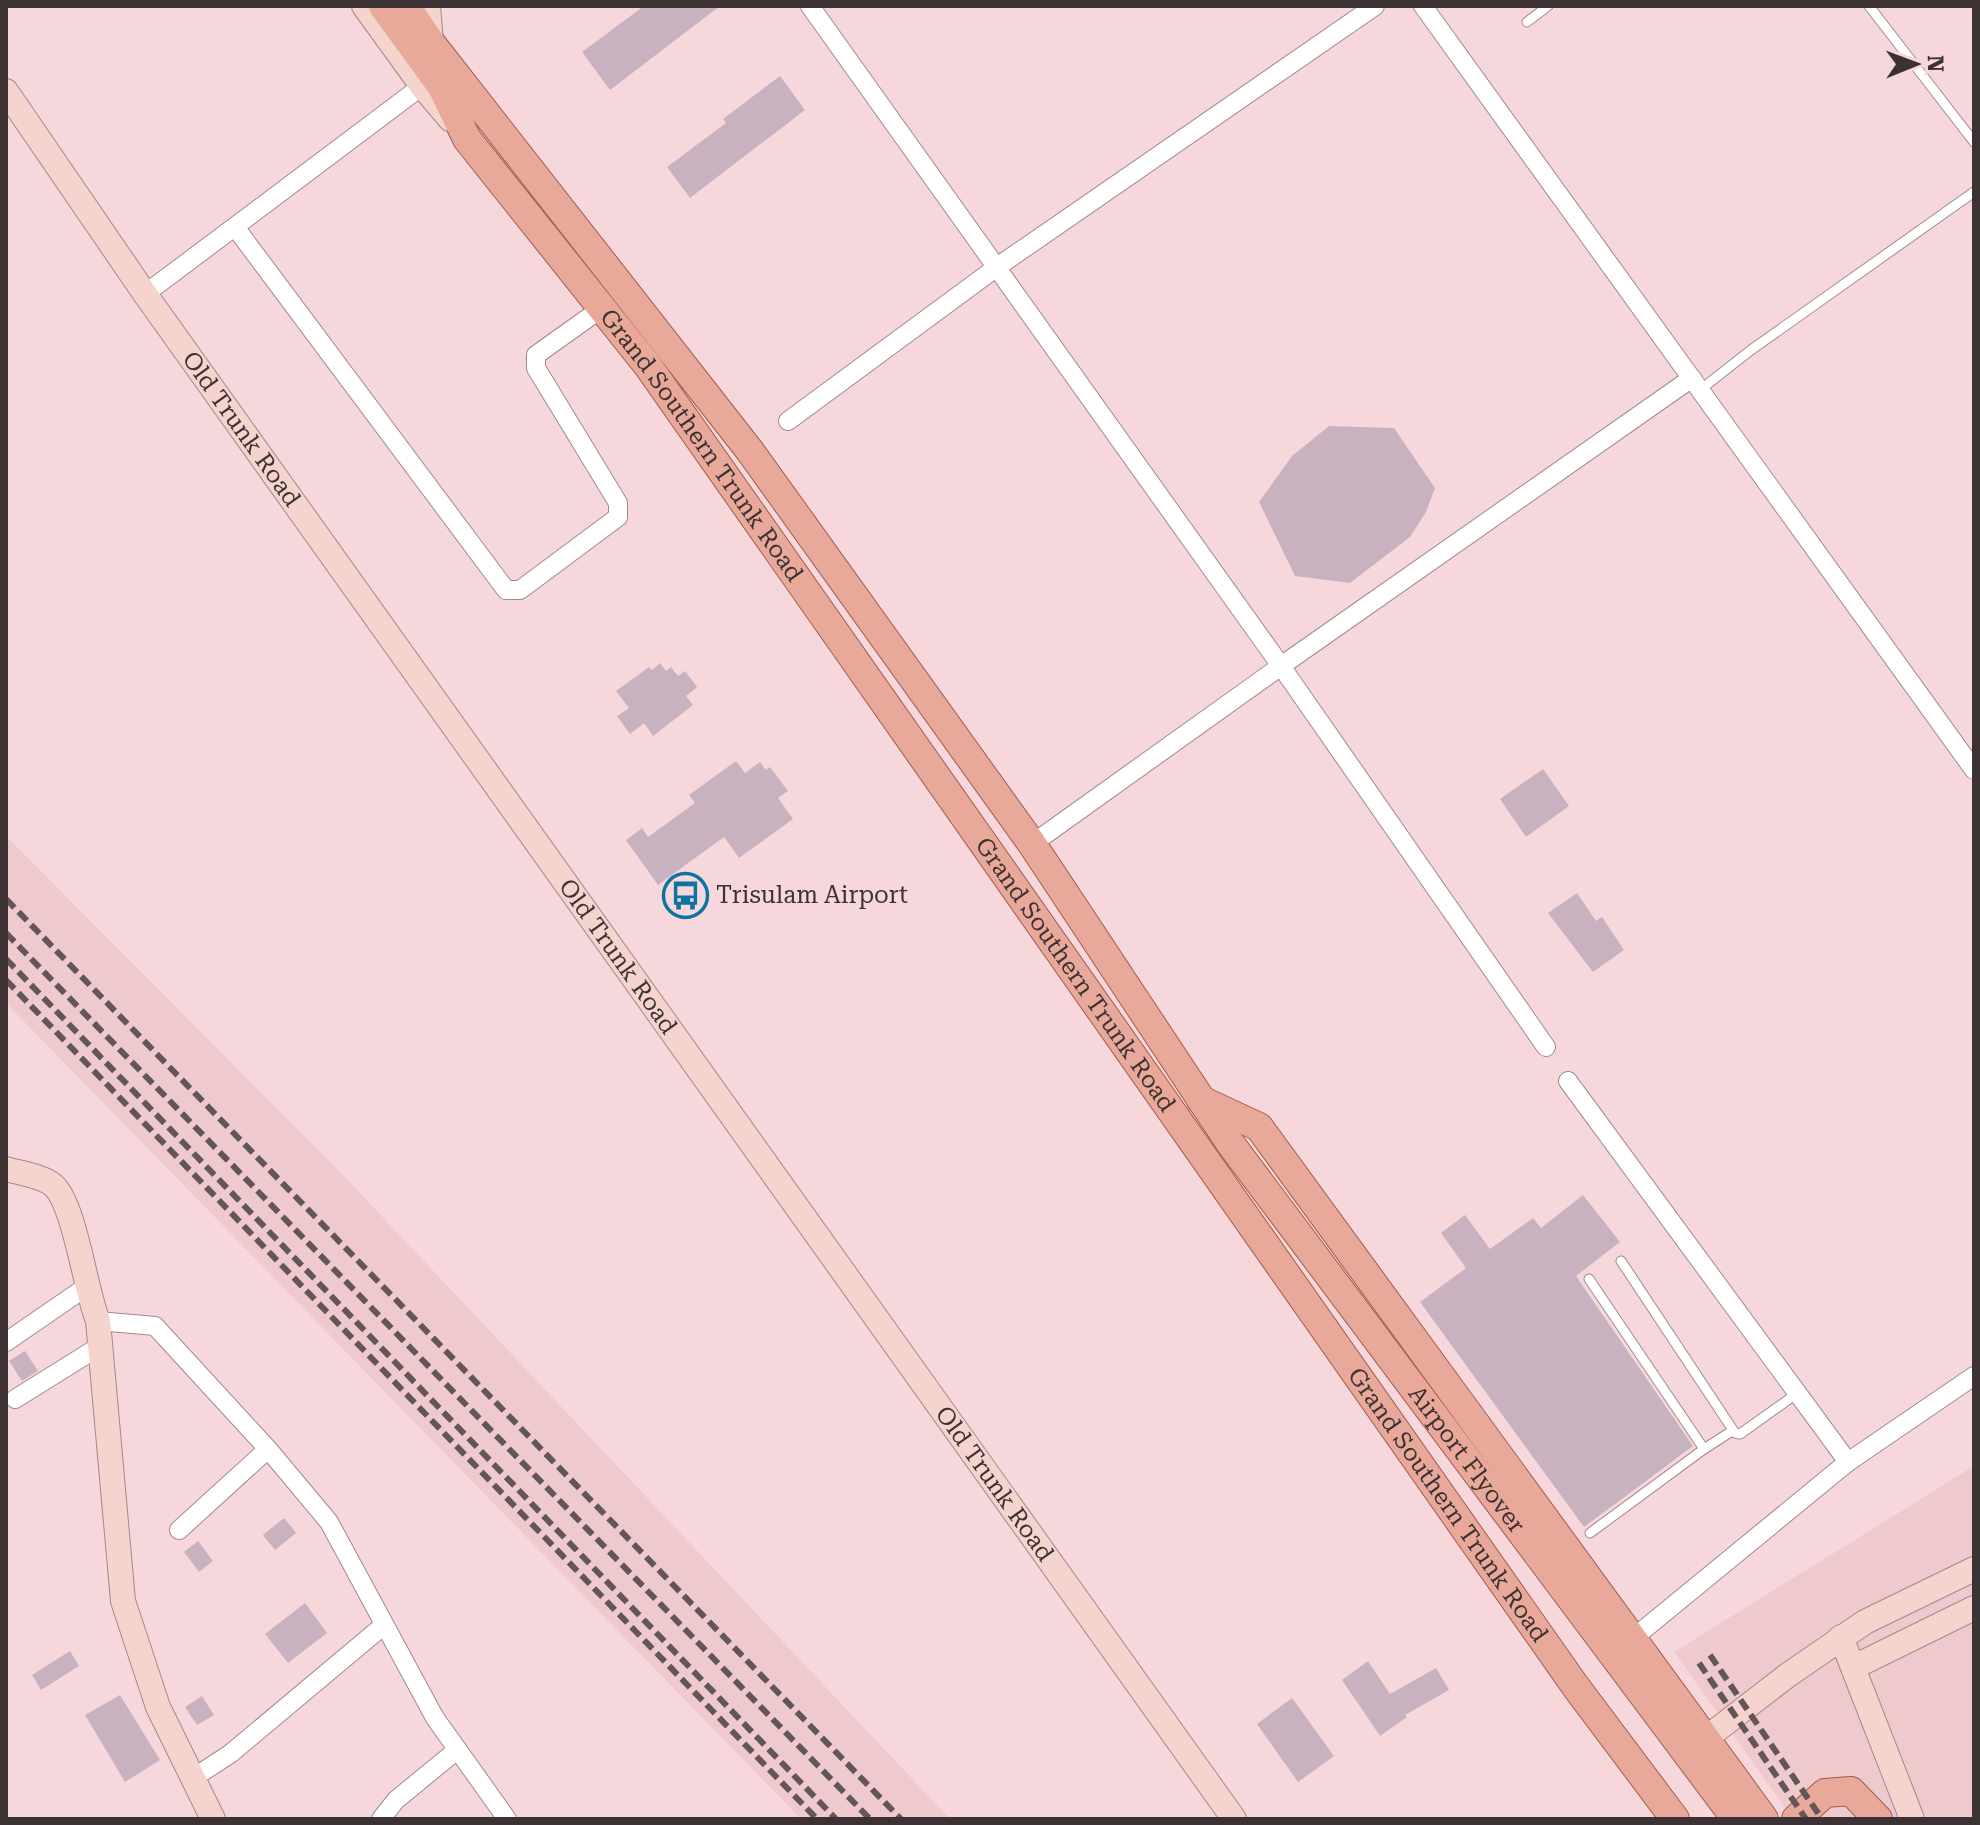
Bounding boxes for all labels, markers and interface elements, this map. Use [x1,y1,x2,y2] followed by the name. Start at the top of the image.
[1876,24,1956,104] north arrow
[1923,55,1948,72] text: N
[594,304,809,587] street label: Grand Southern Trunk Road
[177,346,306,512] street label: Old Trunk Road
[970,832,1181,1117] street label: Grand Southern Trunk Road
[661,871,709,919] bus stop icon: Trisulam Airport
[553,873,683,1039] street label: Old Trunk Road
[716,881,908,909] place label: Trisulam Airport
[1342,1362,1554,1647] street label: Grand Southern Trunk Road
[1403,1380,1531,1538] street label: Airport Flyover
[930,1401,1059,1567] street label: Old Trunk Road

